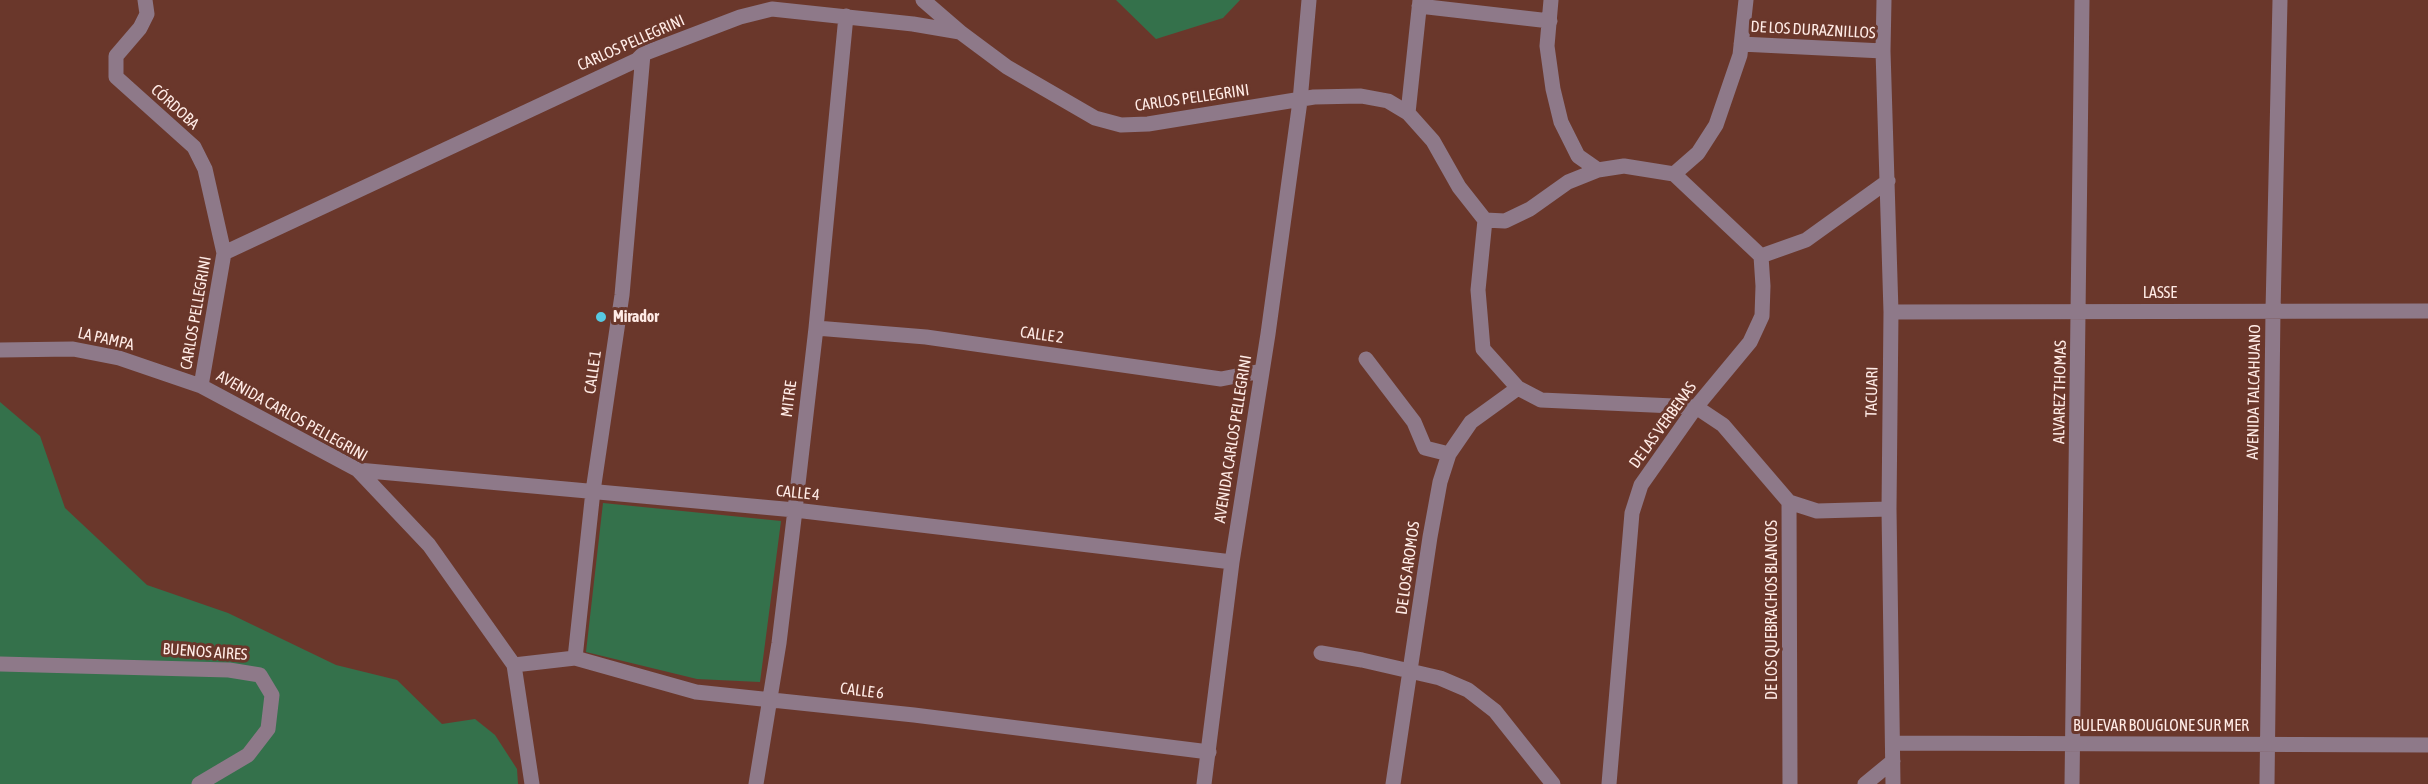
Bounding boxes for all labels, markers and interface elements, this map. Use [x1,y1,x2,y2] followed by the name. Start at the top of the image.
[575,11,687,75] street label: CARLOS PELLEGRINI
[1750,17,1876,43] street label: DE LOS DURAZNILLOS
[147,80,203,134] street label: CÓRDOBA
[1134,80,1250,116] street label: CARLOS PELLEGRINI
[177,255,215,371] street label: CARLOS PELLEGRINI
[2143,283,2177,303] street label: LASSE
[613,307,659,327] place label: Mirador
[594,310,608,324] marker: Mirador
[1019,322,1065,348] street label: CALLE 2
[76,323,136,355] street label: LA PAMPA
[2243,324,2265,460] street label: AVENIDA TALCAHUANO
[2049,340,2071,444] street label: ALVAREZ THOMAS
[580,349,606,395] street label: CALLE 1
[1210,354,1256,524] street label: AVENIDA CARLOS PELLEGRINI
[213,366,371,466] street label: AVENIDA CARLOS PELLEGRINI
[1862,366,1882,418] street label: TACUARI
[1625,378,1701,472] street label: DE LAS VERBENAS
[777,380,801,418] street label: MITRE
[775,481,821,505] street label: CALLE 4
[1392,520,1424,616] street label: DE LOS AROMOS
[1762,520,1782,700] street label: DE LOS QUEBRACHOS BLANCOS
[162,639,248,665] street label: BUENOS AIRES
[839,679,885,703] street label: CALLE 6
[2073,716,2249,736] street label: BULEVAR BOUGLONE SUR MER

